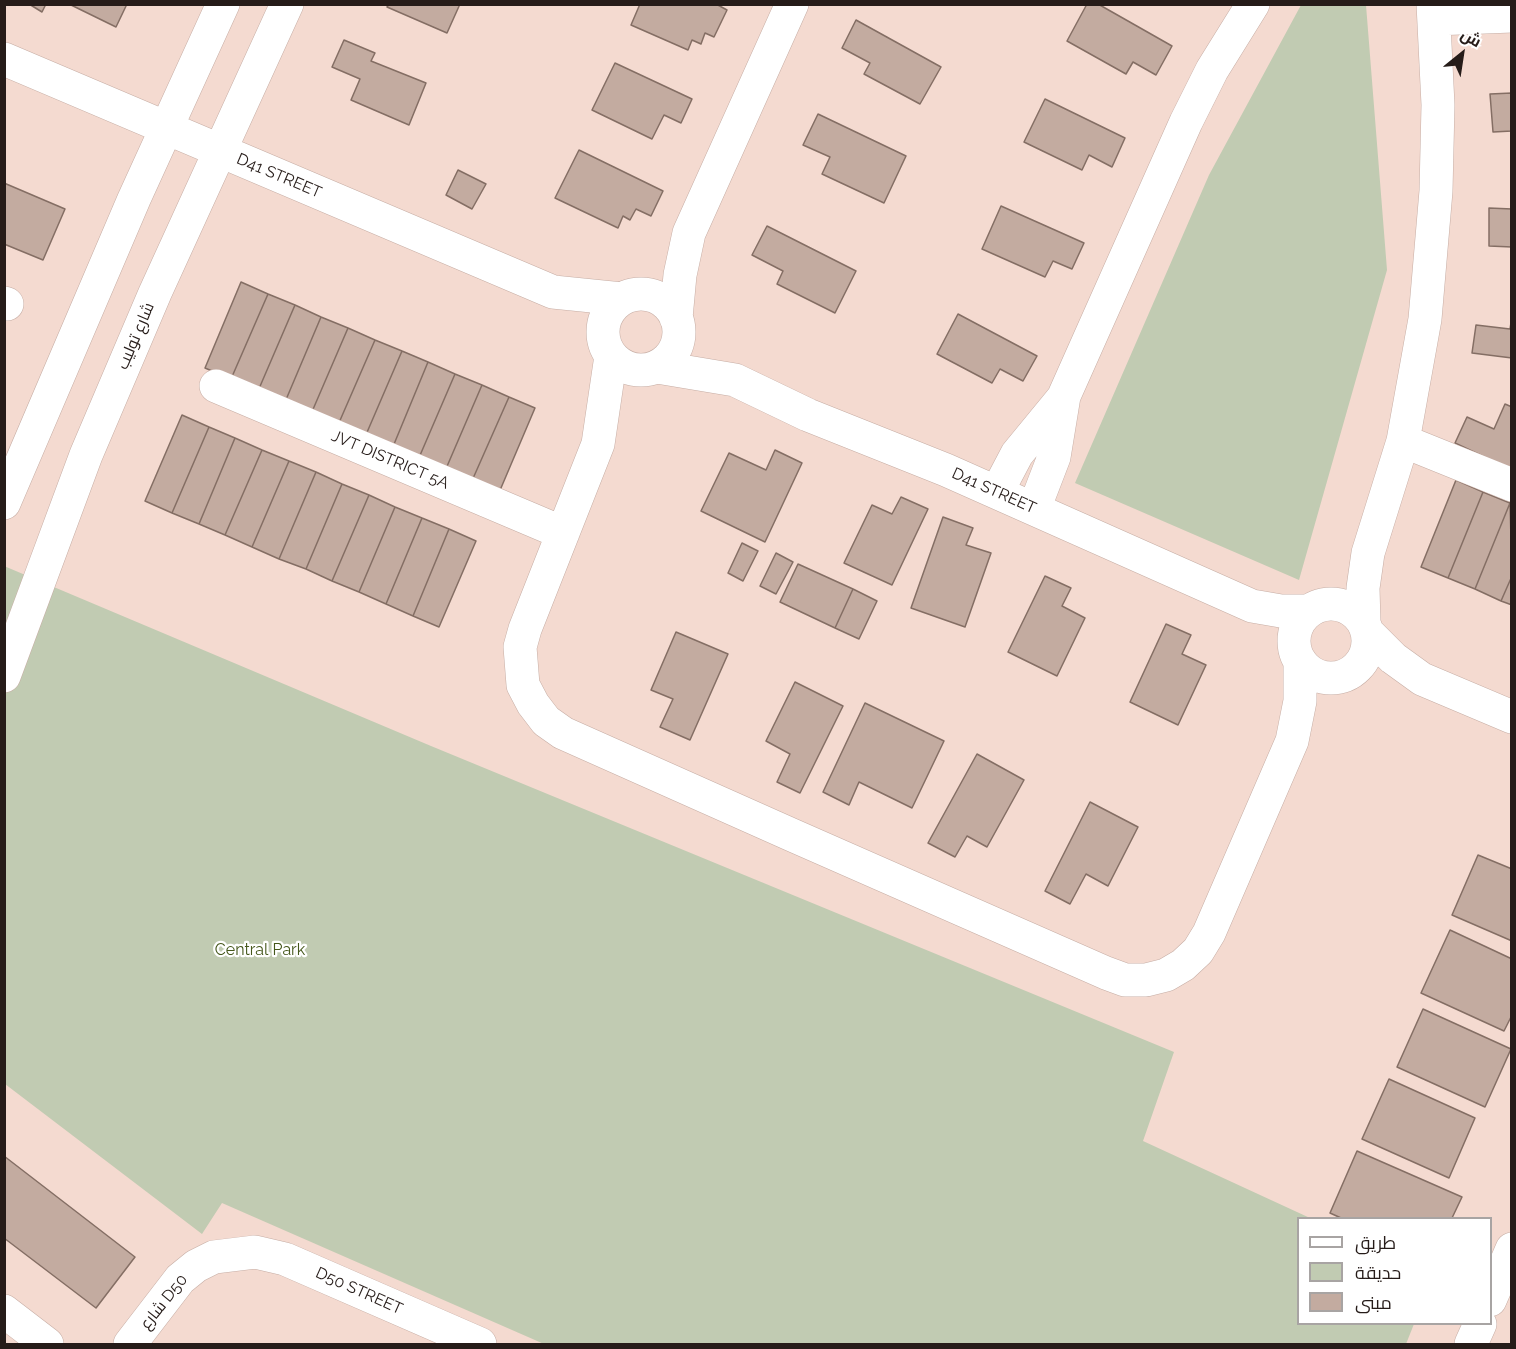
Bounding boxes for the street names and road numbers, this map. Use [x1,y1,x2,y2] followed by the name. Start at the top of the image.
[234,150,324,202] street label: D41 STREET
[113,300,159,372] street label: شارع توليب
[328,427,452,493] street label: JVT DISTRICT 5A
[949,464,1039,518] street label: D41 STREET
[313,1263,405,1319] street label: D50 STREET
[136,1271,192,1333] street label: شارع D50

